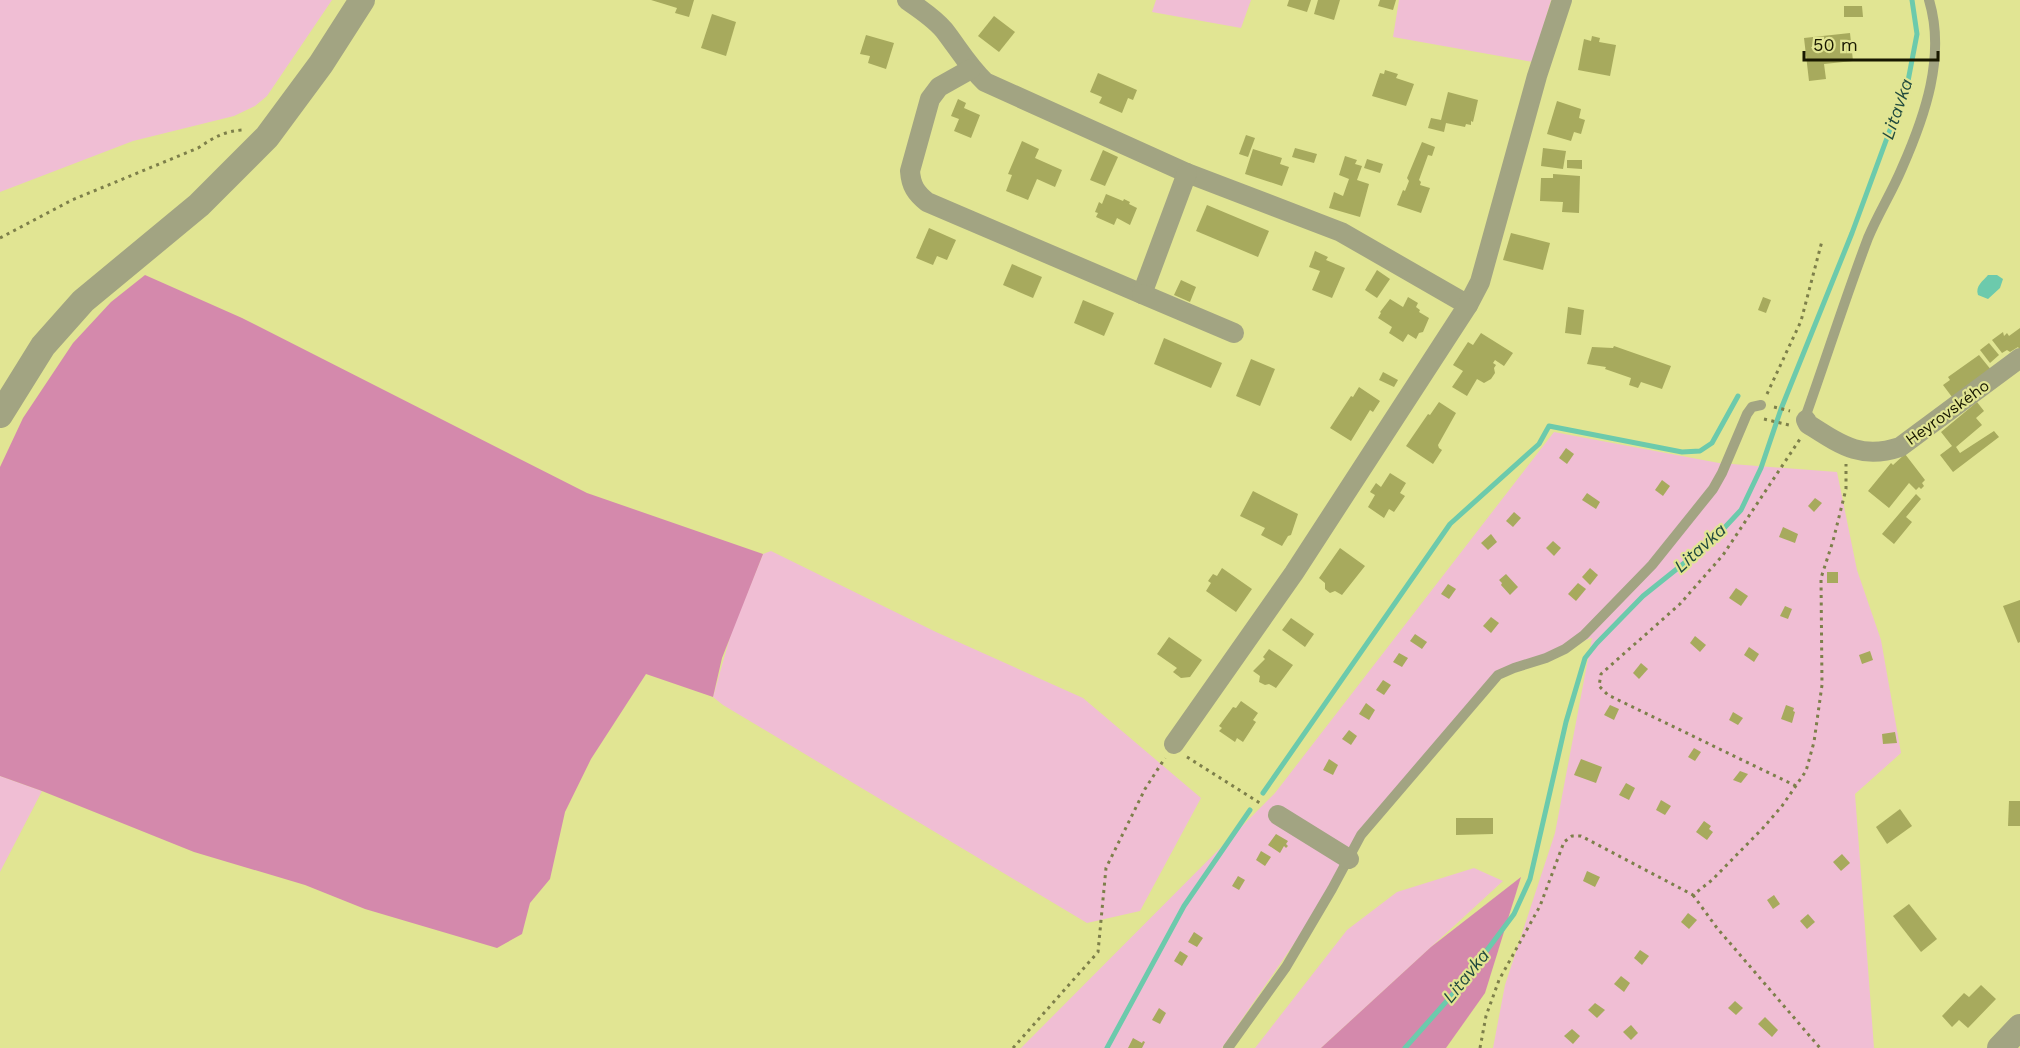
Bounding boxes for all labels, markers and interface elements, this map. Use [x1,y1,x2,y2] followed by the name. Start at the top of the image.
[1804,24,1938,62] scale bar
[1813,34,1858,55] text: 50 m
[1876,76,1917,142] water label: Litavka
[1902,376,1993,449] street label: Heyrovského
[1669,519,1730,576] water label: Litavka
[1438,945,1494,1007] water label: Litavka

